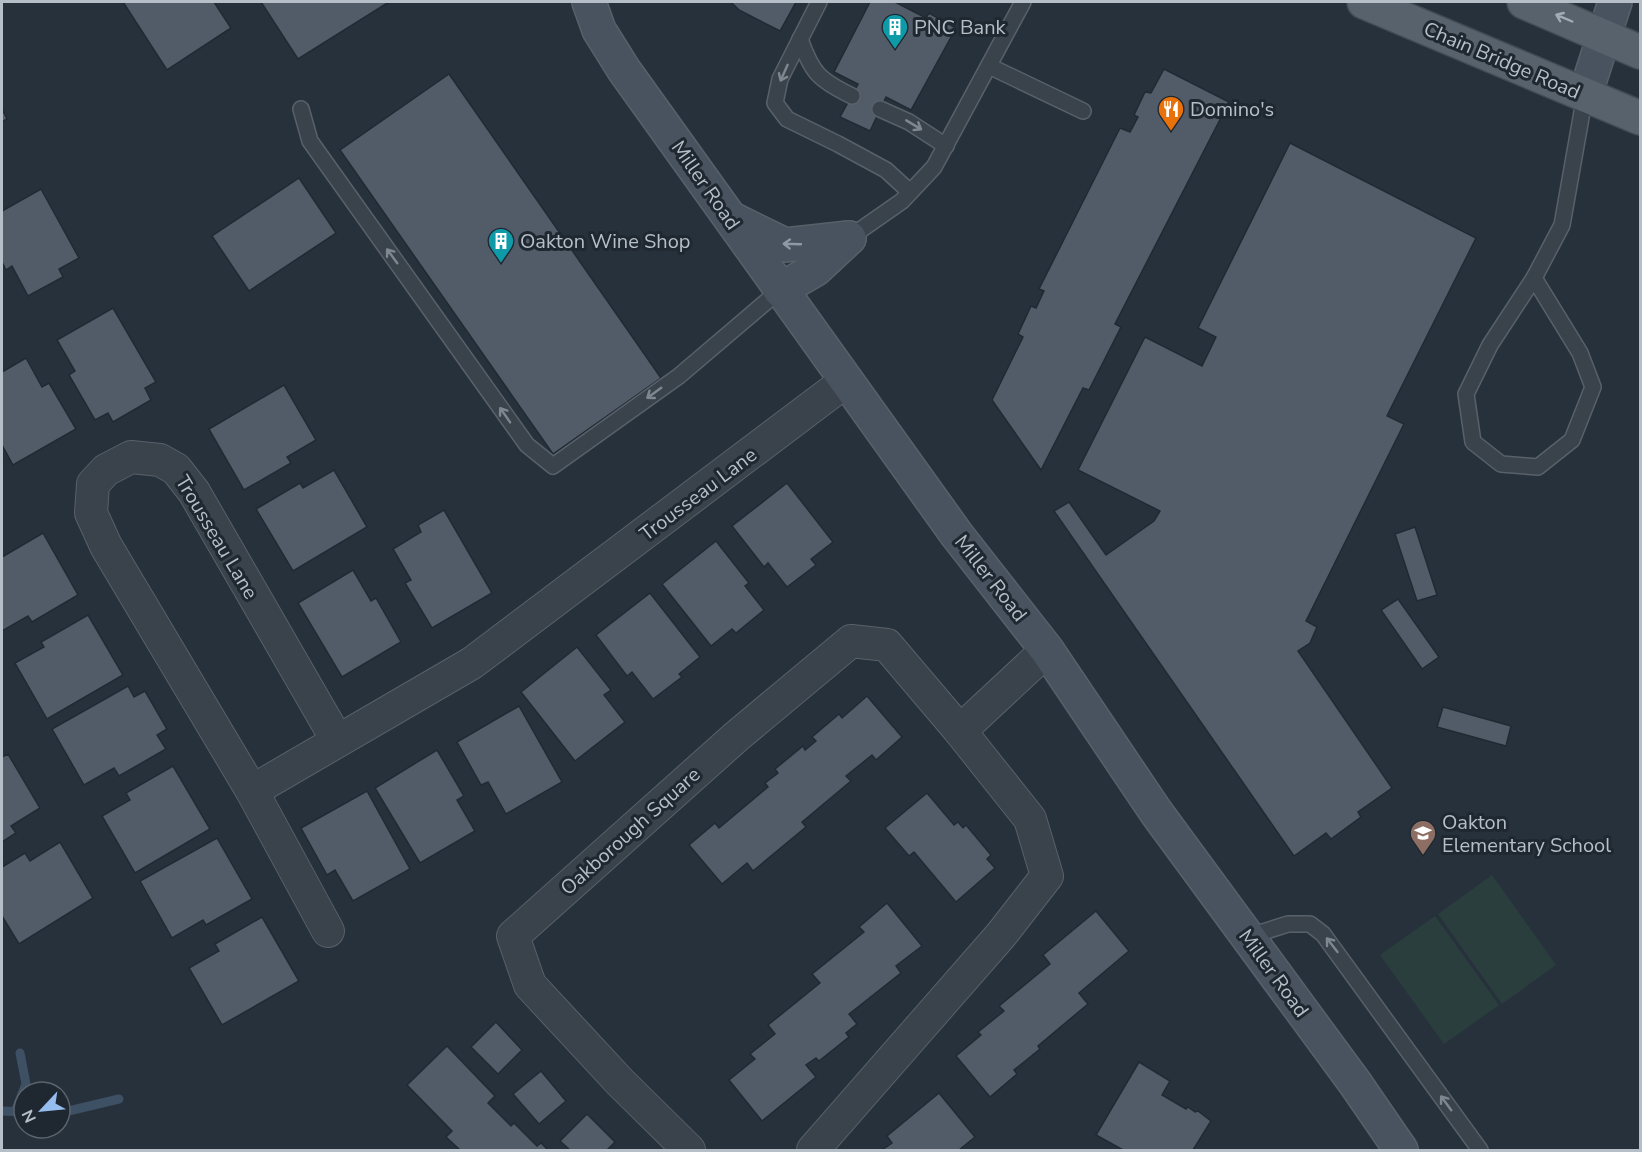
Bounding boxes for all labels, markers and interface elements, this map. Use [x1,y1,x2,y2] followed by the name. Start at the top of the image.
[880,12,910,50] building icon: PNC Bank
[1555,12,1574,23] one-way arrow
[914,14,1007,41] place label: PNC Bank
[1419,15,1584,106] street label: Chain Bridge Road
[777,63,789,81] one-way arrow
[1156,94,1186,132] restaurant icon: Domino's
[1190,96,1274,123] place label: Domino's
[905,120,922,132] one-way arrow
[665,135,746,235] street label: Miller Road
[486,226,516,264] building icon: Oakton Wine Shop
[520,228,690,255] place label: Oakton Wine Shop
[782,238,802,249] one-way arrow
[386,249,398,265] one-way arrow
[647,387,663,399] one-way arrow
[499,408,511,424] one-way arrow
[634,441,762,547] street label: Trousseau Lane
[169,470,264,604] street label: Trousseau Lane
[948,529,1033,627] street label: Miller Road
[555,761,706,902] street label: Oakborough Square
[1442,809,1611,859] place label: Oakton Elementary School
[1408,818,1438,856] school or university icon: Oakton Elementary School
[1232,924,1315,1023] street label: Miller Road
[1326,937,1339,953] one-way arrow
[12,1080,72,1140] north arrow
[1440,1095,1452,1111] one-way arrow
[17,1106,42,1126] text: N

